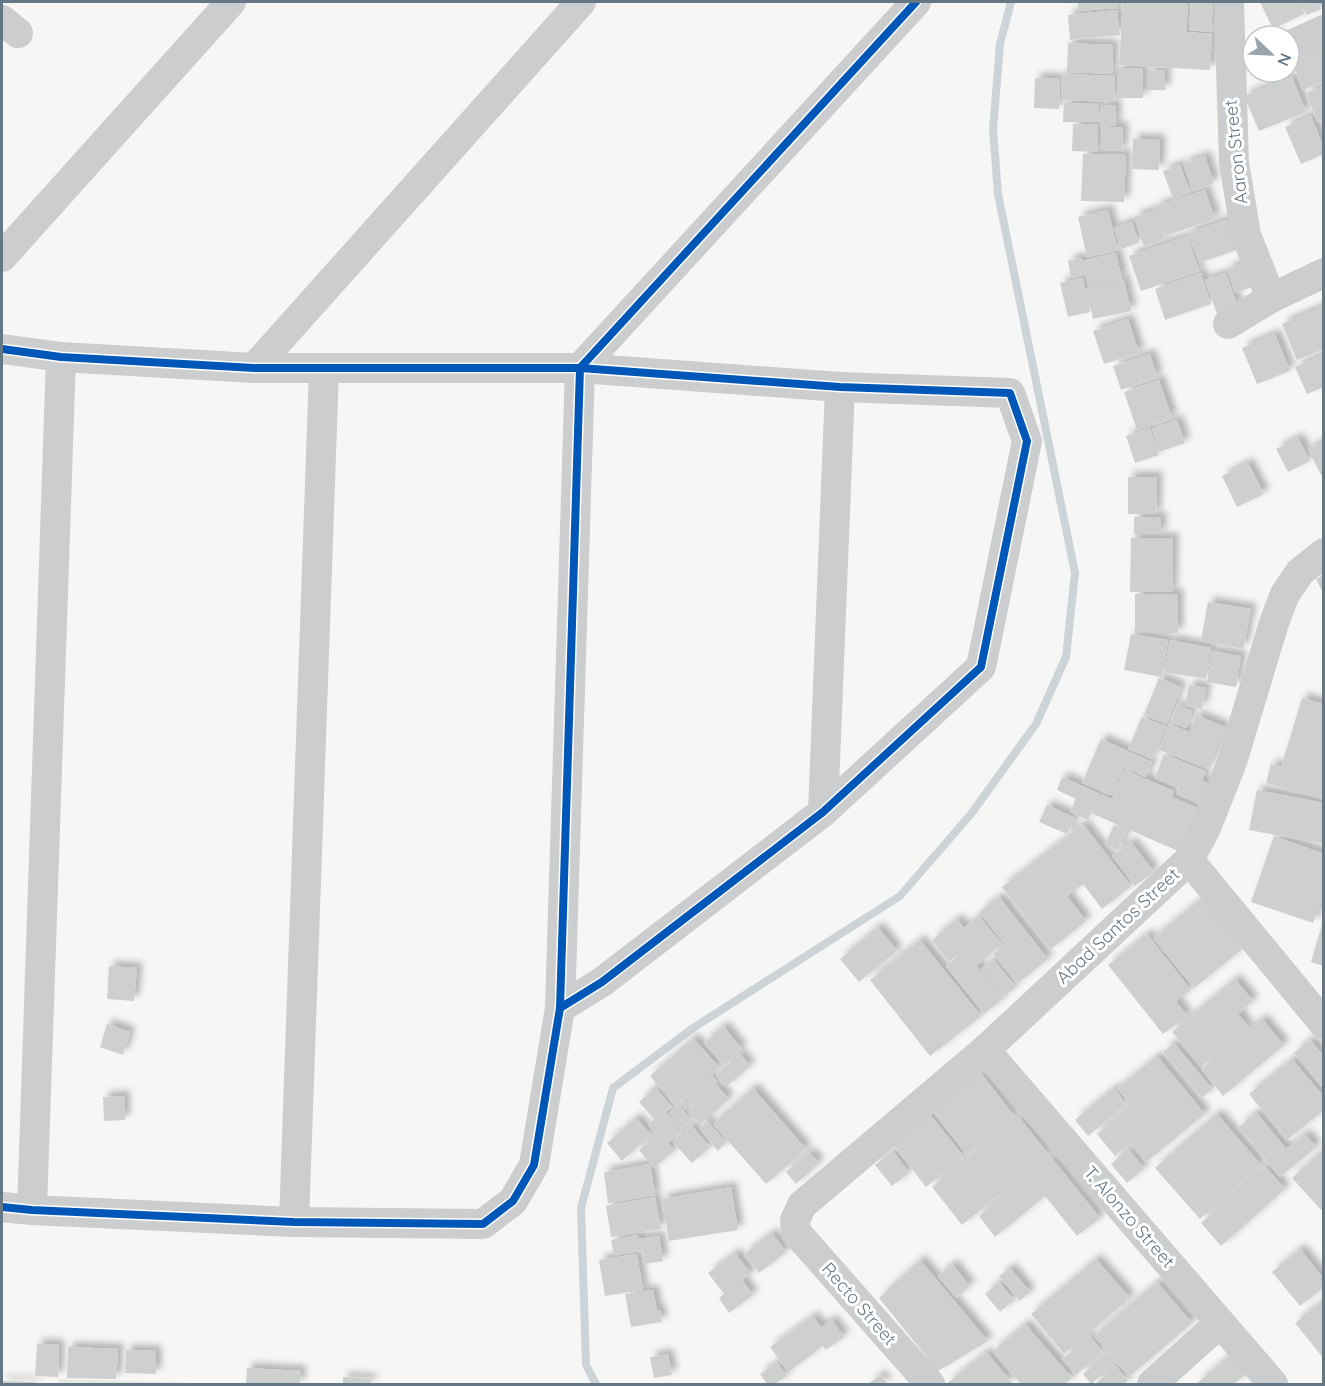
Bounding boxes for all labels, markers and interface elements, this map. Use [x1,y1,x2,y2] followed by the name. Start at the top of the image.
[1241,24,1301,84] north arrow
[1273,51,1296,69] text: N
[1219,99,1252,205] street label: Aaron Street
[1051,863,1184,989] street label: Abad Santos Street
[1079,1161,1180,1272] street label: T. Alonzo Street
[817,1257,902,1350] street label: Recto Street

